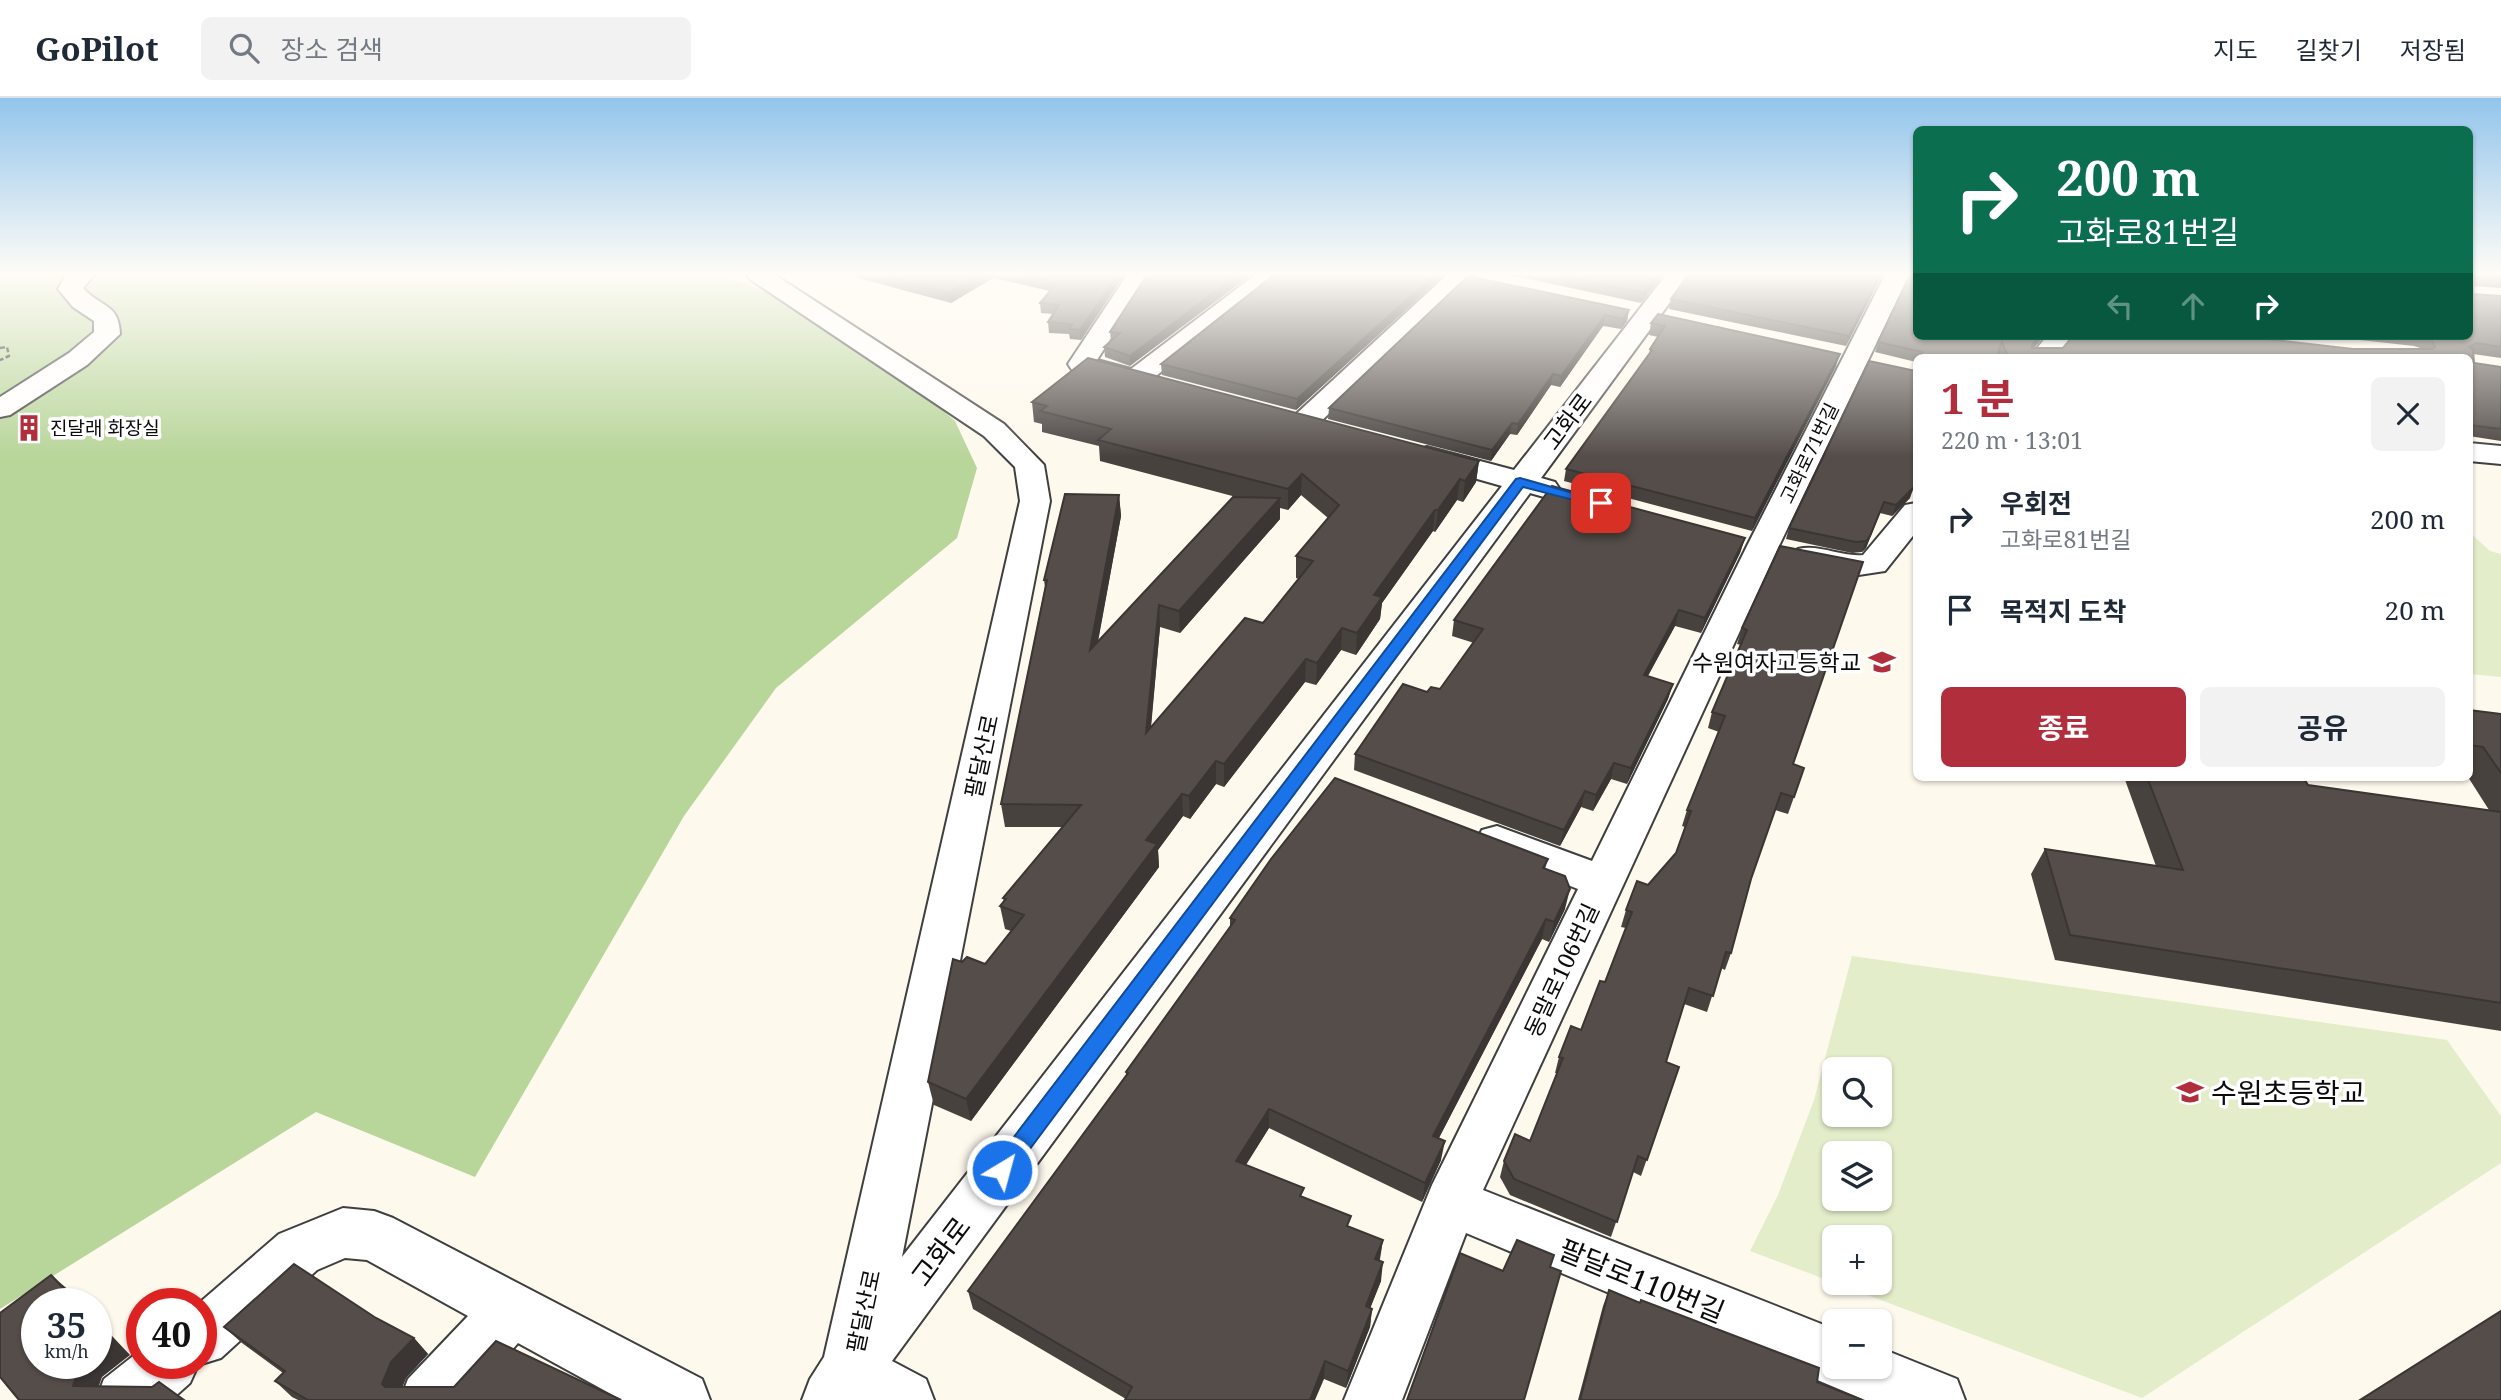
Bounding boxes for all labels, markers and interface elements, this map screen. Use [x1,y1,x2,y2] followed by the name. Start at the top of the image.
[201,17,691,80] search box
[35,26,159,71] text: GoPilot
[225,29,263,67] icon: search
[281,31,383,67] text: 장소 검색
[2213,33,2258,66] text: 지도
[2296,33,2362,66] text: 길찾기
[2400,33,2466,66] text: 저장됨
[2056,144,2200,210] text: 200 m
[1941,154,2032,245] icon: right
[2056,210,2239,253] text: 고화로81번길
[2101,287,2139,325] icon: left
[2174,287,2212,325] icon: ahead
[2247,287,2285,325] icon: right
[1941,369,2014,426] text: 1 분
[2371,377,2445,451] button: close
[1535,386,1599,456] street label: 고화로
[1773,398,1845,508] street label: 고화로71번길
[14,413,44,443] building icon: 진달래 화장실
[50,415,160,441] place label: 진달래 화장실
[1941,424,2083,456] text: 220 m · 13:01
[1571,473,1631,533] pin
[1582,484,1620,522] icon: arrive
[2000,485,2072,521] text: 우회전
[1941,500,1979,538] icon: right
[2370,501,2445,537] text: 200 m
[2000,523,2132,555] text: 고화로81번길
[1941,591,1979,629] icon: arrive
[2385,592,2445,628] text: 20 m
[2000,593,2126,629] text: 목적지 도착
[1692,646,1861,678] place label: 수원여자고등학교
[1867,647,1897,677] school or university icon: 수원여자고등학교
[1941,687,2186,767] button: 종료
[2200,687,2445,767] button: 공유
[957,711,1005,801] street label: 팔달산로
[1516,898,1606,1042] street label: 동말로106번길
[1822,1057,1892,1379] map controls
[1822,1057,1892,1127] button: search
[2211,1073,2366,1111] place label: 수원초등학교
[2175,1077,2205,1107] school or university icon: 수원초등학교
[965,1133,1039,1207] position arrow
[1822,1141,1892,1211] button: layers
[902,1209,978,1293] street label: 고화로
[1822,1225,1892,1295] button: +
[1553,1229,1731,1331] street label: 팔달로110번길
[839,1266,887,1356] street label: 팔달산로
[126,1288,217,1379] speed limit sign: 40
[47,1301,86,1348] text: 35
[1822,1309,1892,1379] button: −
[44,1339,89,1363] text: km/h

